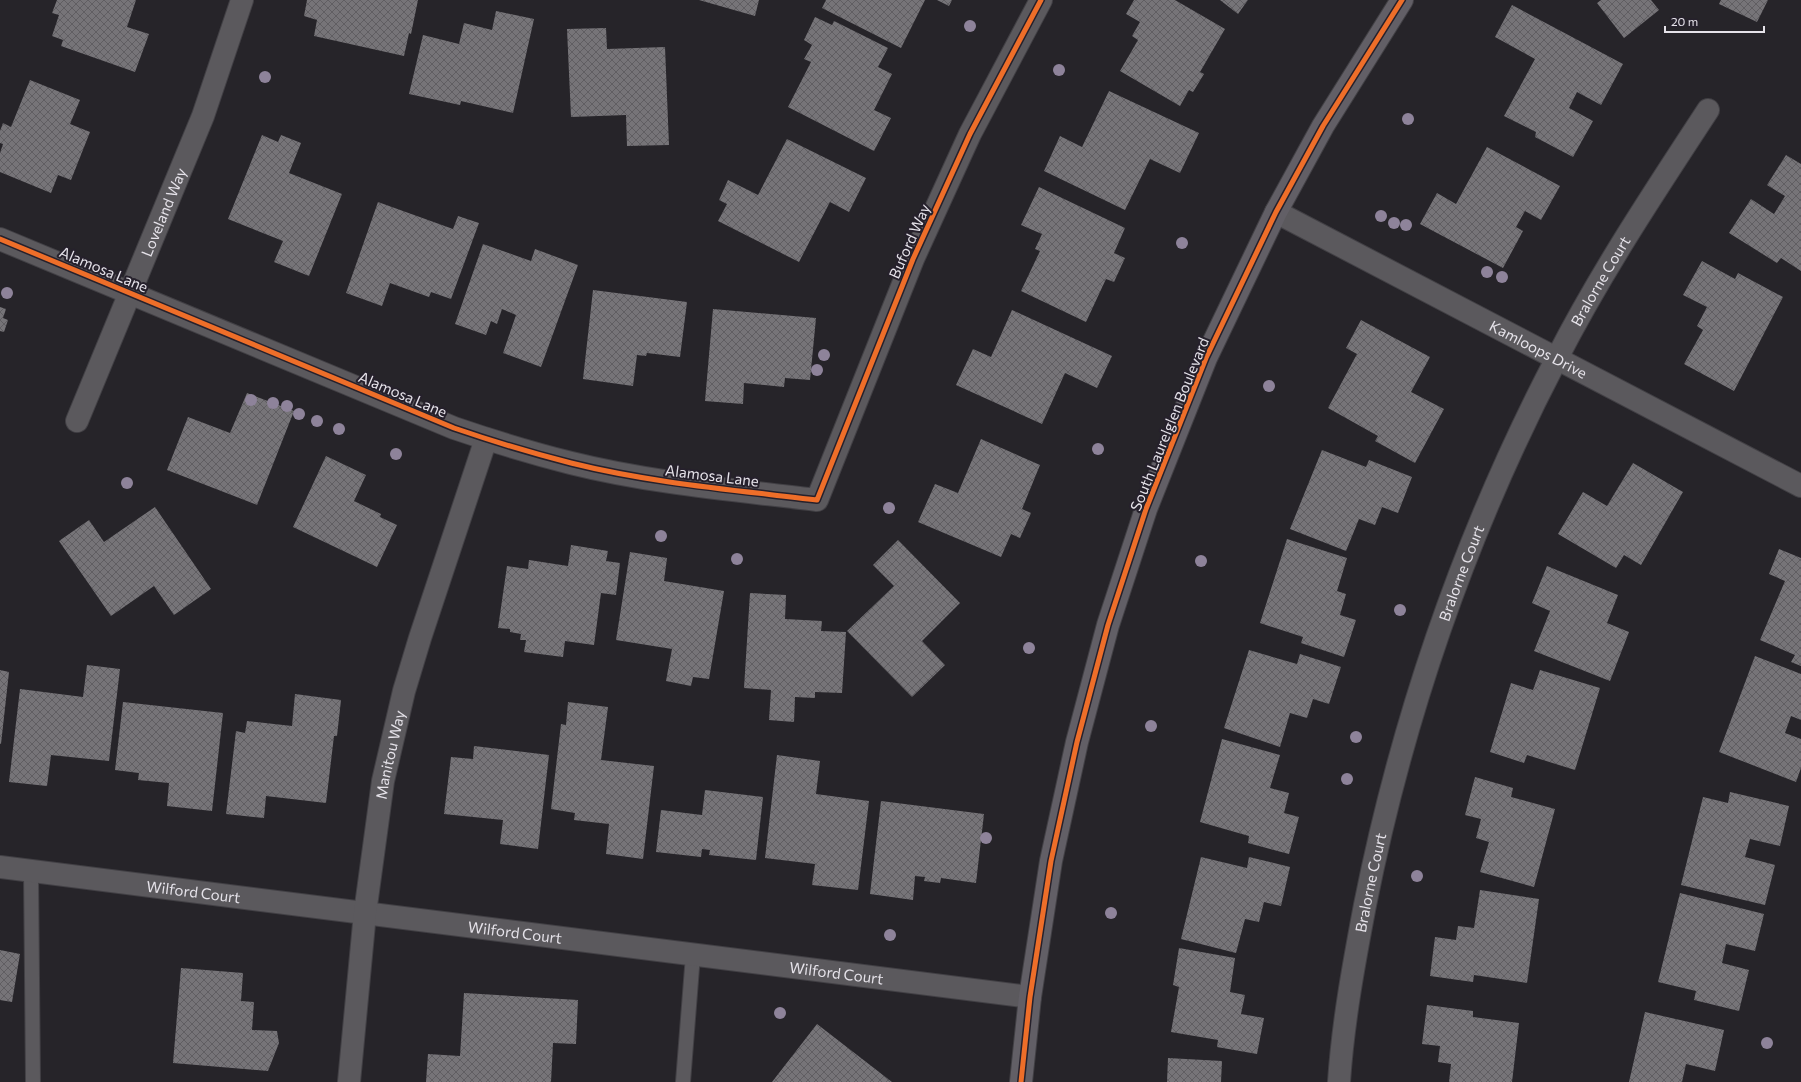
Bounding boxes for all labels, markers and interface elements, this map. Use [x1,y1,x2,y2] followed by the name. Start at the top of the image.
[1665,8,1764,34] scale bar
[1671,14,1698,28] text: 20 m
[137,165,190,259] street label: Loveland Way
[885,201,934,281] street label: Buford Way
[1567,233,1634,329] street label: Bralorne Court
[57,242,151,296] street label: Alamosa Lane
[1487,316,1590,382] street label: Kamloops Drive
[1126,335,1212,513] street label: South Laurelglen Boulevard
[356,367,450,421] street label: Alamosa Lane
[664,460,760,490] street label: Alamosa Lane
[1435,522,1487,623] street label: Bralorne Court
[372,708,408,800] street label: Manitou Way
[1351,831,1389,934] street label: Bralorne Court
[145,877,242,906] street label: Wilford Court
[467,917,563,947] street label: Wilford Court
[788,958,884,987] street label: Wilford Court

